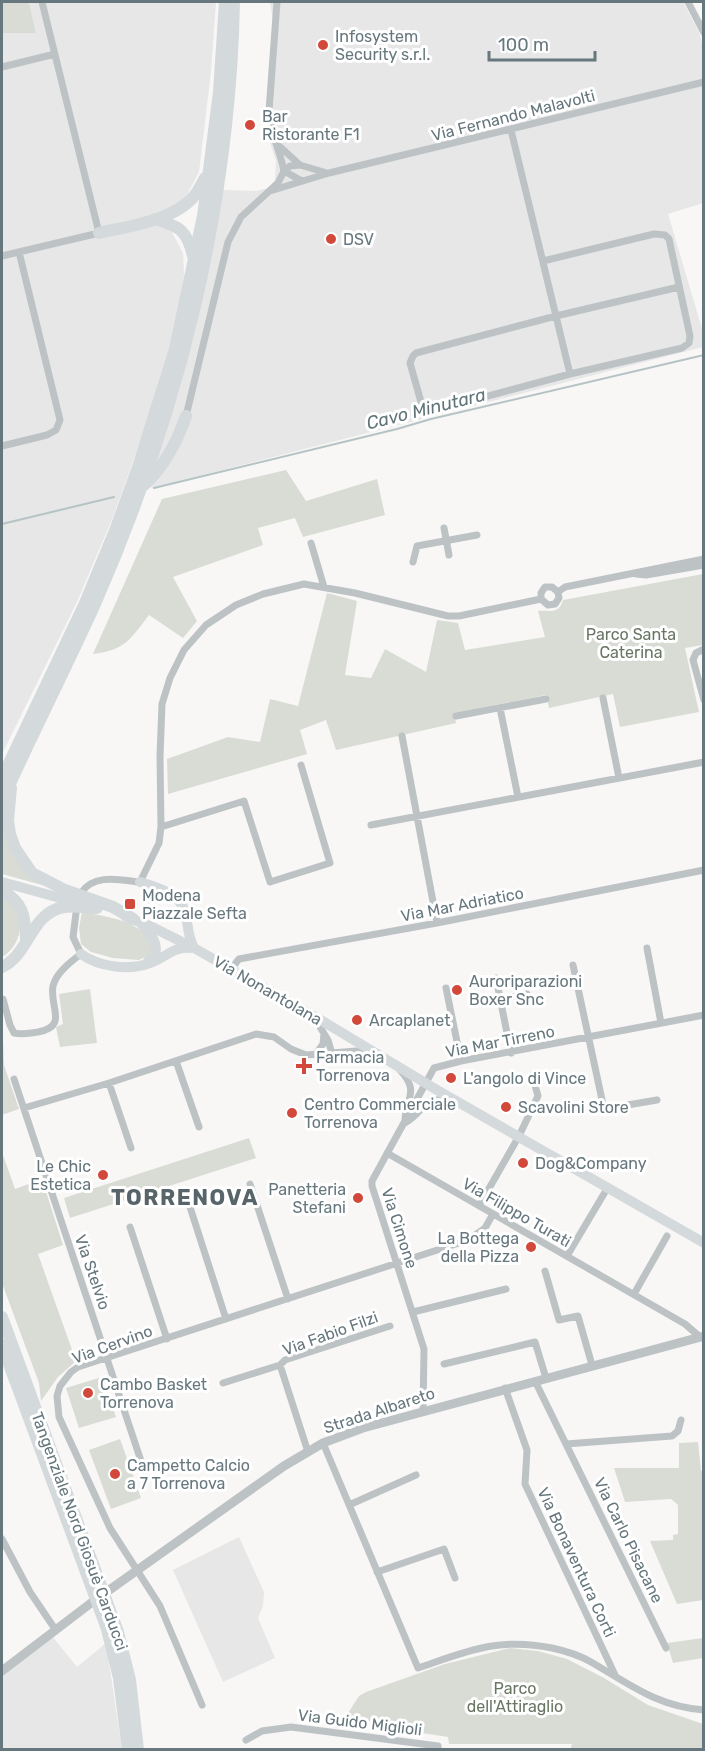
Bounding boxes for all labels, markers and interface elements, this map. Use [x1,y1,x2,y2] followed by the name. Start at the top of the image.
[489,24,596,62] scale bar
[335,27,430,64] place label: Infosystem Security s.r.l.
[498,34,549,56] text: 100 m
[316,38,330,52] marker: Infosystem Security s.r.l.
[429,86,597,145] street label: Via Fernando Malavolti
[262,107,360,144] place label: Bar Ristorante F1
[243,118,257,132] marker: Bar Ristorante F1
[343,230,374,249] place label: DSV
[324,232,338,246] marker: DSV
[364,383,488,434] water label: Cavo Minutara
[586,625,676,662] park label: Parco Santa Caterina
[399,883,525,926] street label: Via Mar Adriatico
[142,886,247,923] place label: Modena Piazzale Sefta
[123,897,137,911] marker: Modena Piazzale Sefta
[210,952,325,1029] street label: Via Nonantolana
[469,972,582,1009] place label: Auroriparazioni Boxer Snc
[450,983,464,997] marker: Auroriparazioni Boxer Snc
[369,1011,450,1030] place label: Arcaplanet
[350,1013,364,1027] marker: Arcaplanet
[444,1022,556,1061] street label: Via Mar Tirreno
[316,1048,390,1085] place label: Farmacia Torrenova
[297,1059,311,1073] marker: Farmacia Torrenova
[463,1069,586,1088] place label: L'angolo di Vince
[444,1071,458,1085] marker: L'angolo di Vince
[304,1095,456,1132] place label: Centro Commerciale Torrenova
[518,1098,629,1117] place label: Scavolini Store
[499,1100,513,1114] marker: Scavolini Store
[285,1106,299,1120] marker: Centro Commerciale Torrenova
[535,1154,647,1173] place label: Dog&Company
[516,1156,530,1170] marker: Dog&Company
[30,1157,91,1194] place label: Le Chic Estetica
[96,1168,110,1182] marker: Le Chic Estetica
[459,1174,574,1251] street label: Via Filippo Turati
[268,1180,346,1217] place label: Panetteria Stefani
[111,1184,259,1211] district label: TORRENOVA
[378,1185,421,1271] street label: Via Cimone
[351,1191,365,1205] marker: Panetteria Stefani
[438,1229,519,1266] place label: La Bottega della Pizza
[71,1232,114,1312] street label: Via Stelvio
[524,1240,538,1254] marker: La Bottega della Pizza
[280,1307,381,1360] street label: Via Fabio Filzi
[69,1321,155,1368] street label: Via Cervino
[100,1375,207,1412] place label: Cambo Basket Torrenova
[321,1384,437,1437] street label: Strada Albareto
[81,1386,95,1400] marker: Cambo Basket Torrenova
[27,1409,132,1653] street label: Tangenziale Nord Giosuè Carducci
[127,1456,250,1493] place label: Campetto Calcio a 7 Torrenova
[108,1467,122,1481] marker: Campetto Calcio a 7 Torrenova
[590,1474,667,1606] street label: Via Carlo Pisacane
[533,1484,620,1640] street label: Via Bonaventura Corti
[467,1679,563,1716] park label: Parco dell'Attiraglio
[297,1705,423,1740] street label: Via Guido Miglioli

